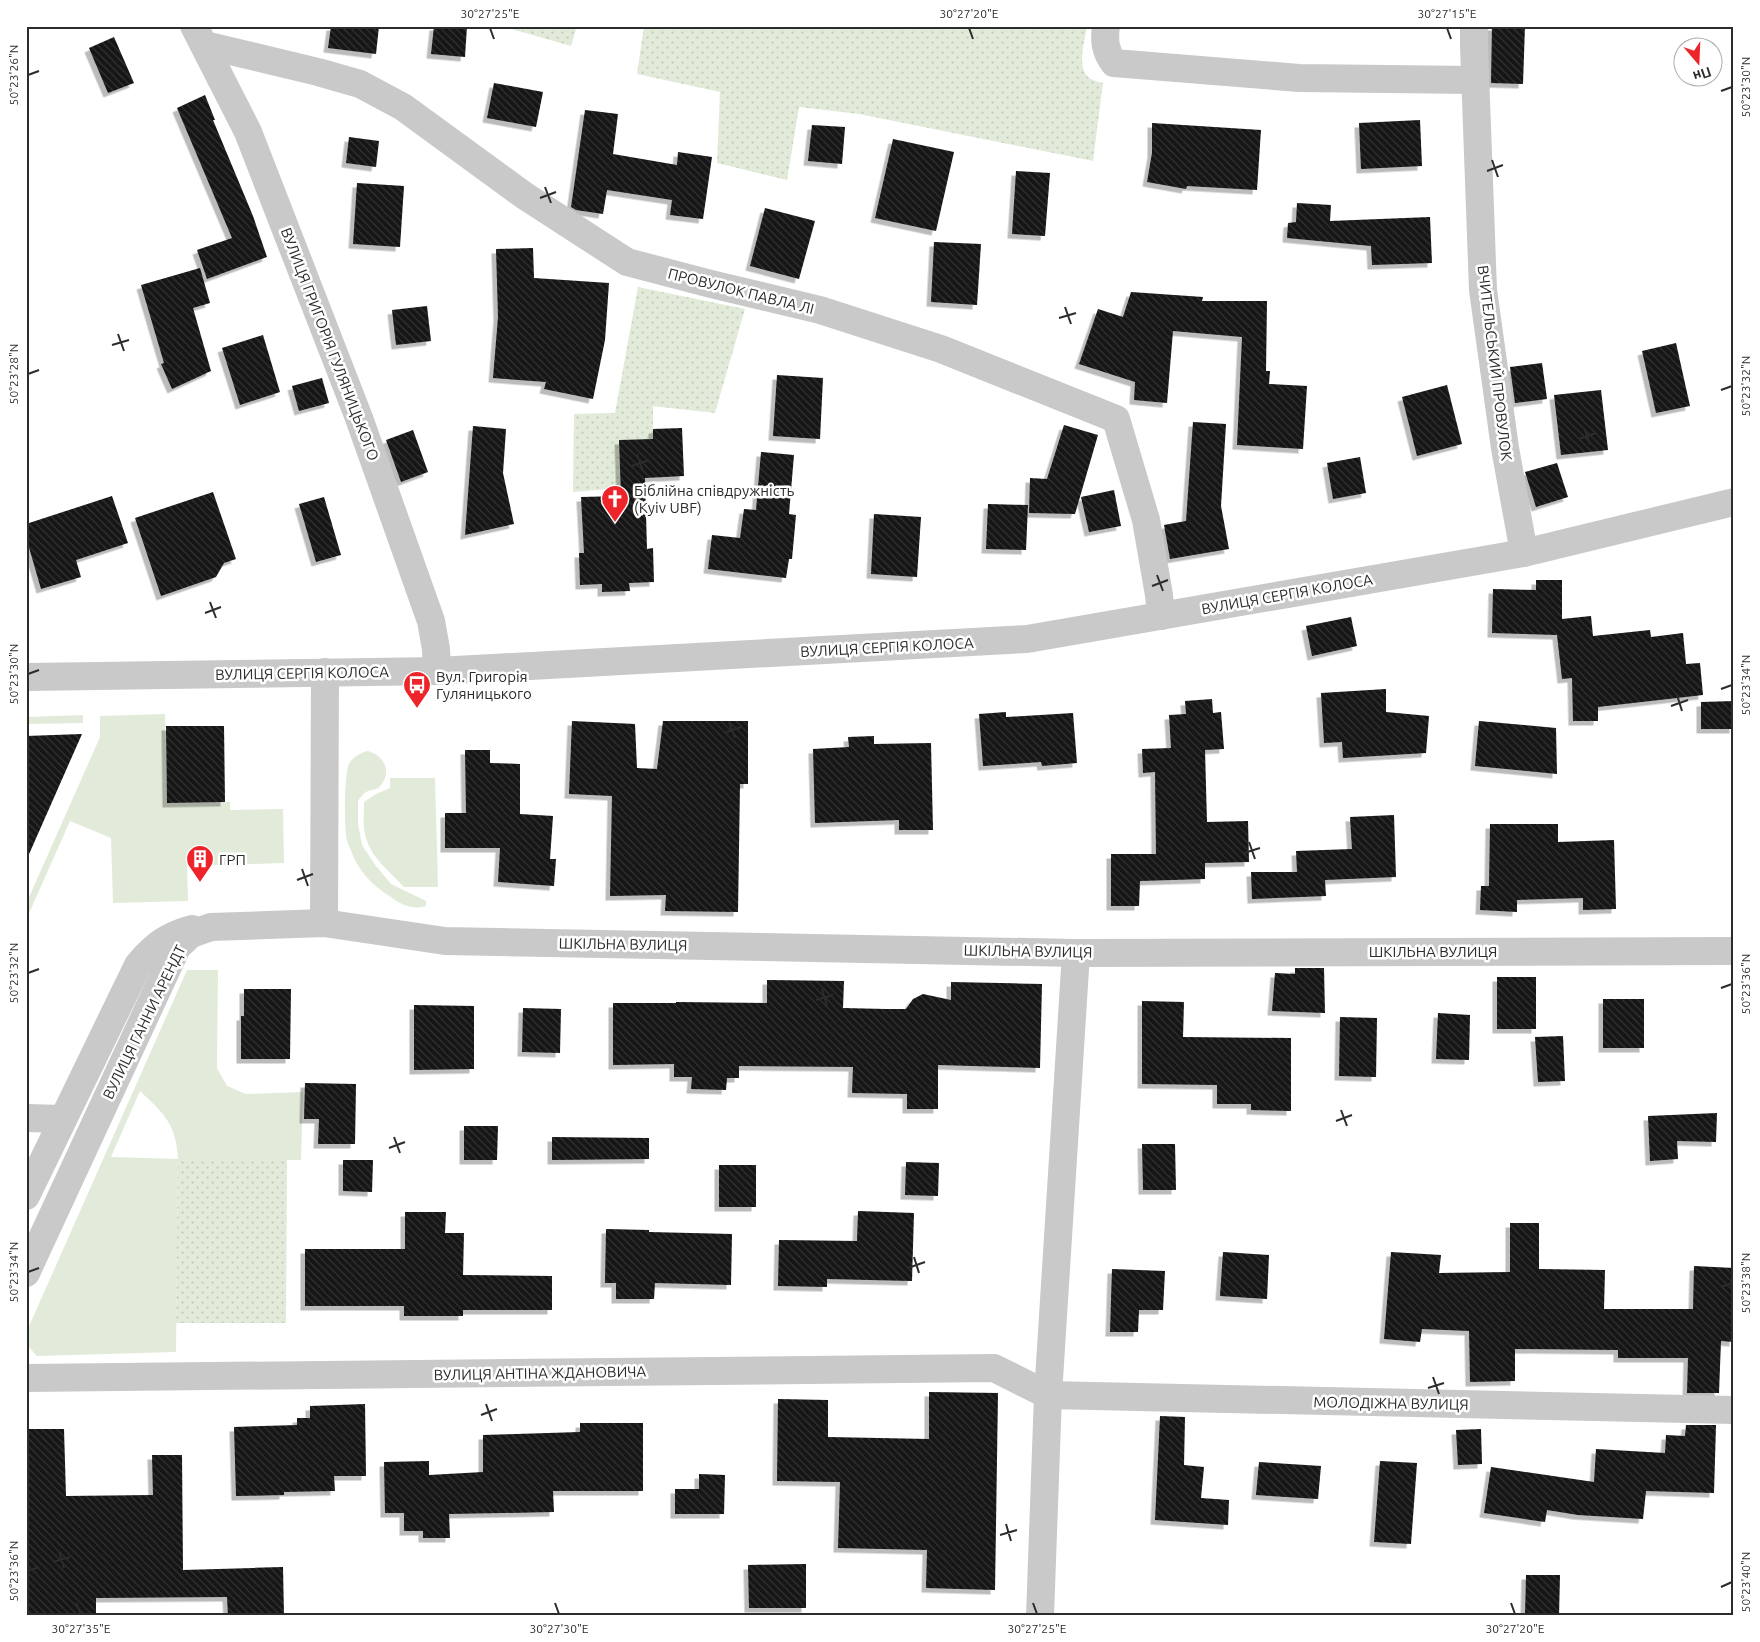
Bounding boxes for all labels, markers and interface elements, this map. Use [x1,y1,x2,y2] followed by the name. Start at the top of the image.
[461,7,520,20] text: 30°27'25"E
[940,7,999,20] text: 30°27'20"E
[1418,7,1477,20] text: 30°27'15"E
[1672,38,1722,88] north arrow
[7,45,20,105] text: 50°23'26"N
[1739,57,1752,117] text: 50°23'30"N
[1691,64,1714,85] text: Пн
[278,225,382,463] street label: ВУЛИЦЯ ГРИГОРІЯ ГУЛЯНИЦЬКОГО
[1475,264,1515,462] street label: ВЧИТЕЛЬСЬКИЙ ПРОВУЛОК
[666,265,816,317] street label: ПРОВУЛОК ПАВЛА ЛІ
[7,344,20,404] text: 50°23'28"N
[1739,356,1752,416] text: 50°23'32"N
[634,482,795,516] place label: Біблійна співдружність (Kyiv UBF)
[600,484,630,523] church icon: Біблійна співдружність (Kyiv UBF)
[1200,571,1374,617] street label: ВУЛИЦЯ СЕРГІЯ КОЛОСА
[800,634,974,660] street label: ВУЛИЦЯ СЕРГІЯ КОЛОСА
[7,644,20,704] text: 50°23'30"N
[1739,655,1752,715] text: 50°23'34"N
[215,663,389,683] street label: ВУЛИЦЯ СЕРГІЯ КОЛОСА
[436,668,532,702] place label: Вул. Григорія Гуляницького
[402,670,432,709] bus stop icon: Вул. Григорія Гуляницького
[185,844,215,883] building icon: ГРП
[219,851,246,868] place label: ГРП
[559,934,687,954] street label: ШКІЛЬНА ВУЛИЦЯ
[964,941,1092,961] street label: ШКІЛЬНА ВУЛИЦЯ
[99,942,189,1102] street label: ВУЛИЦЯ ГАННИ АРЕНДТ
[7,943,20,1003] text: 50°23'32"N
[1369,943,1497,960] street label: ШКІЛЬНА ВУЛИЦЯ
[1739,954,1752,1014] text: 50°23'36"N
[7,1242,20,1302] text: 50°23'34"N
[1739,1253,1752,1313] text: 50°23'38"N
[434,1363,647,1383] street label: ВУЛИЦЯ АНТІНА ЖДАНОВИЧА
[1313,1393,1469,1413] street label: МОЛОДІЖНА ВУЛИЦЯ
[7,1541,20,1601] text: 50°23'36"N
[1739,1552,1752,1612] text: 50°23'40"N
[52,1622,111,1635] text: 30°27'35"E
[530,1622,589,1635] text: 30°27'30"E
[1008,1622,1067,1635] text: 30°27'25"E
[1486,1622,1545,1635] text: 30°27'20"E

